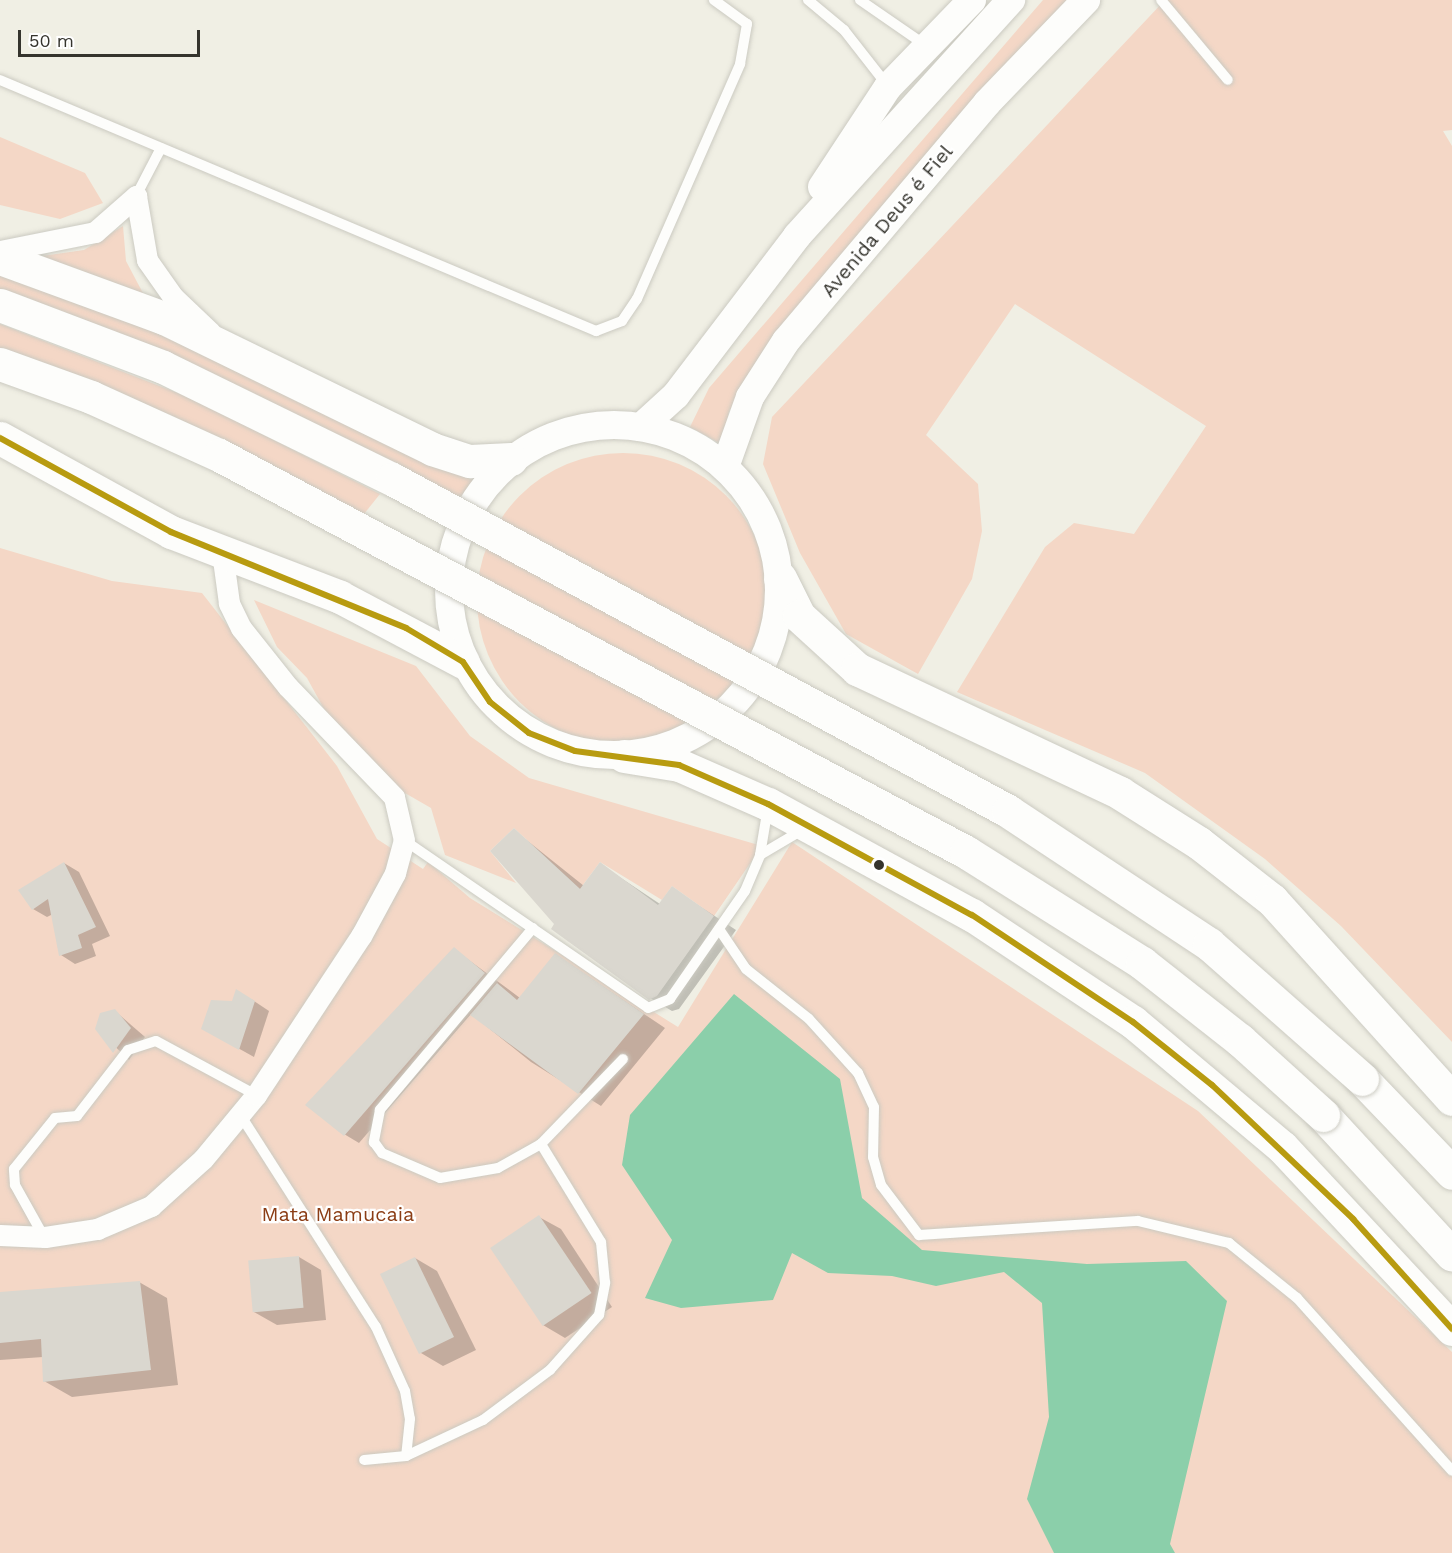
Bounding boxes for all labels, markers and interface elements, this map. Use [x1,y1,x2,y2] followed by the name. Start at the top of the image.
[21,18,202,56] scale bar
[29,30,74,51] text: 50 m
[816,140,958,302] street label: Avenida Deus é Fiel
[873,859,885,871] unlabelled marker
[261,1202,415,1226] park label: Mata Mamucaia

